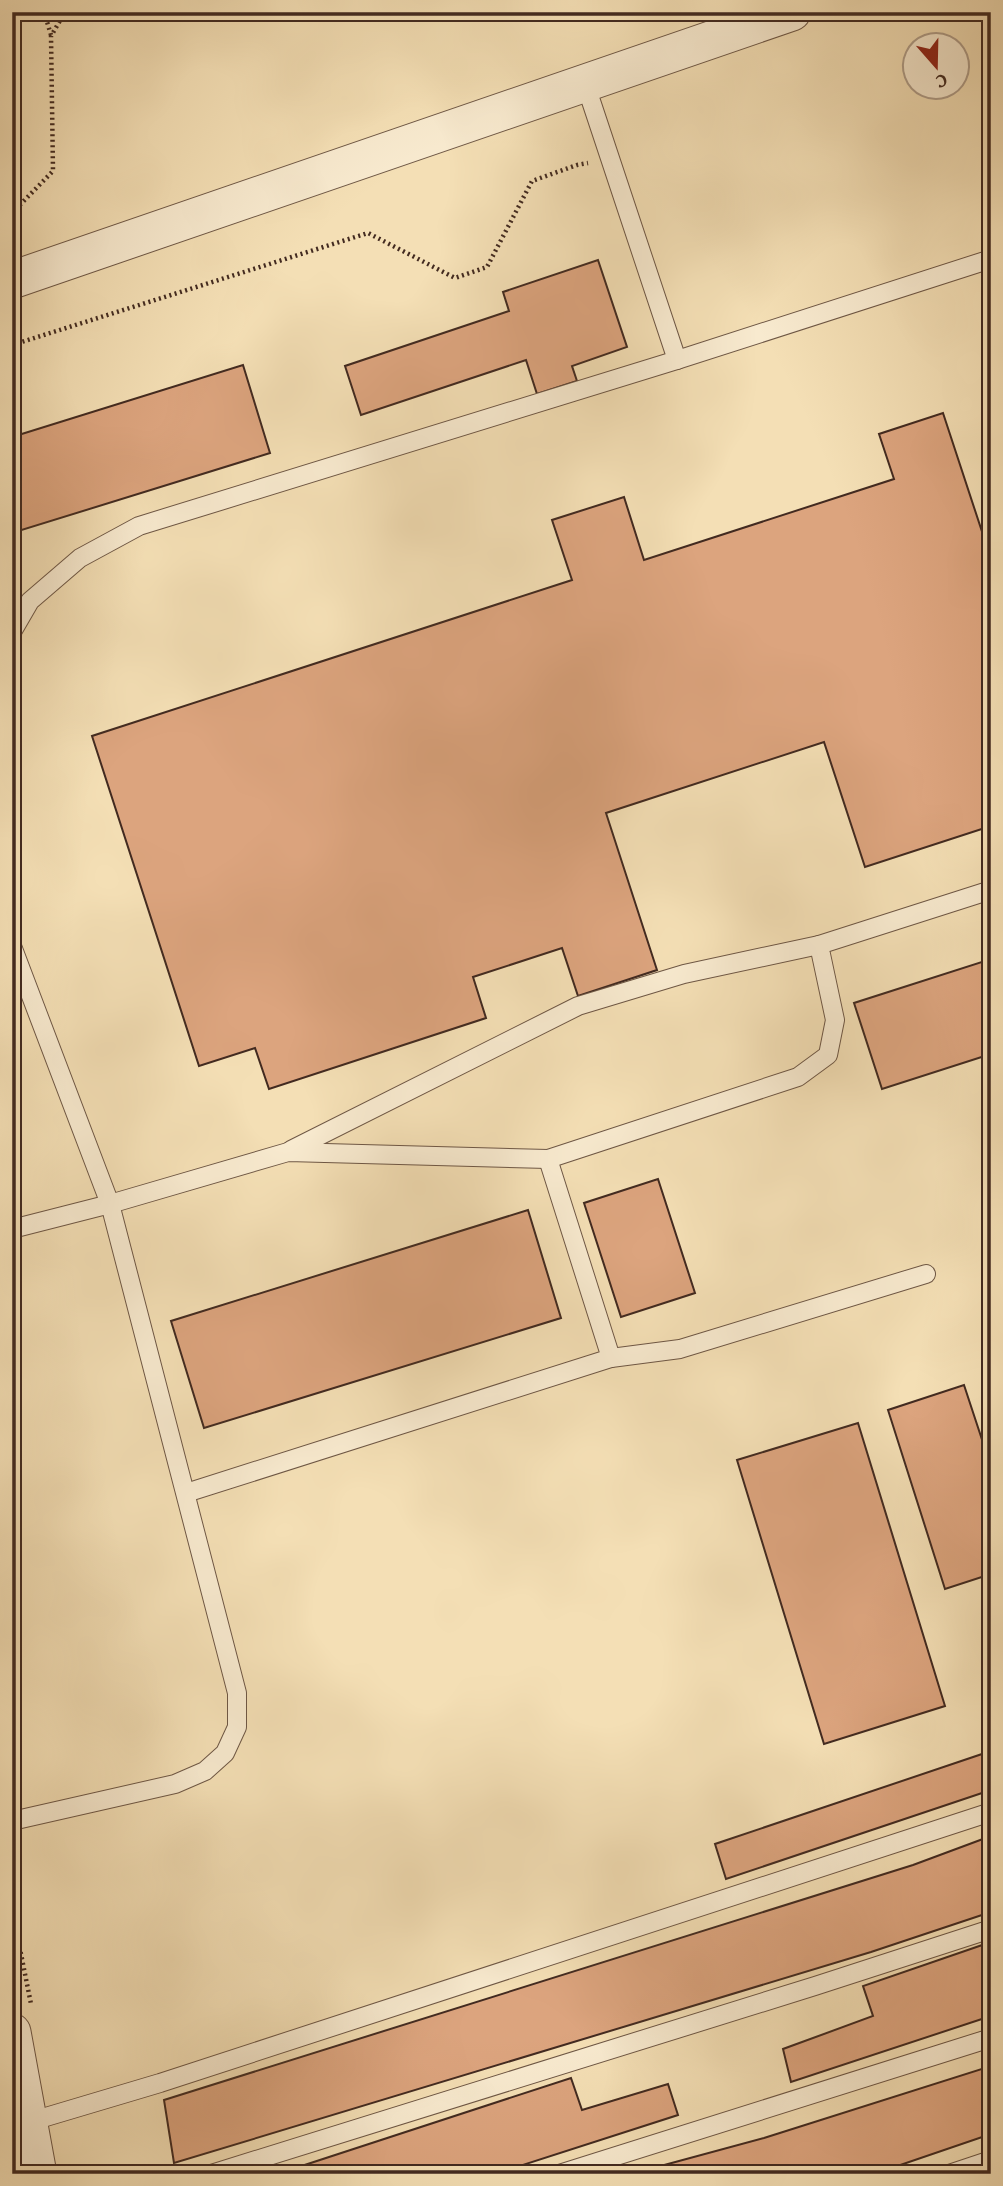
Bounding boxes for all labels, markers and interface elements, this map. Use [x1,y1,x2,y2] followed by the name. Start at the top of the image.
[902,32,972,102] north arrow
[932,67,952,97] text: С

